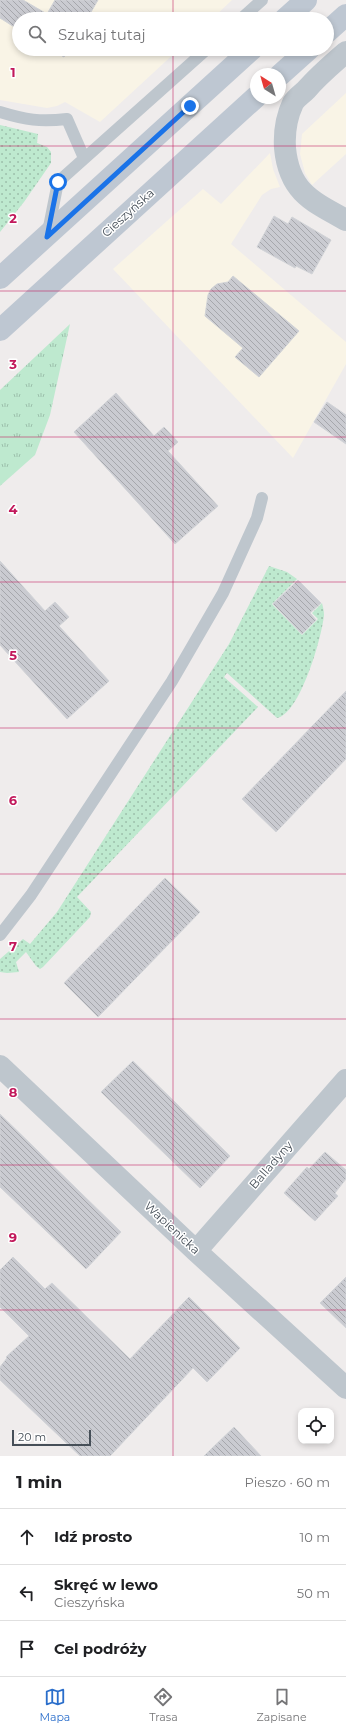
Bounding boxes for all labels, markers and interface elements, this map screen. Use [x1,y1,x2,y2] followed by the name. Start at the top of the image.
[12,12,334,56] search box
[26,23,48,45] icon: search
[58,25,146,44] text: Szukaj tutaj
[10,64,16,80] text: 1
[250,68,286,104] north arrow
[181,97,199,115] route end
[49,173,67,191] route start
[98,185,157,240] street label: Cieszyńska
[9,210,17,226] text: 2
[8,356,17,372] text: 3
[9,501,18,517] text: 4
[9,647,17,663] text: 5
[9,792,18,808] text: 6
[9,938,17,954] text: 7
[9,1084,18,1100] text: 8
[246,1137,296,1192] street label: Balladyny
[141,1198,203,1257] street label: Wapienicka
[9,1229,17,1245] text: 9
[298,1408,334,1444] map controls
[298,1408,334,1444] button: locate
[12,1428,91,1447] scale bar
[18,1430,46,1444] text: 20 m
[16,1472,62,1492] text: 1 min
[244,1474,330,1490] text: Pieszo · 60 m
[16,1526,38,1548] icon: ahead
[54,1527,132,1546] text: Idź prosto
[300,1529,330,1545] text: 10 m
[54,1575,158,1594] text: Skręć w lewo
[16,1582,38,1604] icon: left
[297,1585,330,1601] text: 50 m
[54,1594,125,1610] text: Cieszyńska
[16,1638,38,1660] icon: arrive
[54,1639,146,1658] text: Cel podróży
[39,1686,70,1724] tab: Mapa
[149,1686,178,1724] tab: Trasa
[257,1686,307,1724] tab: Zapisane

